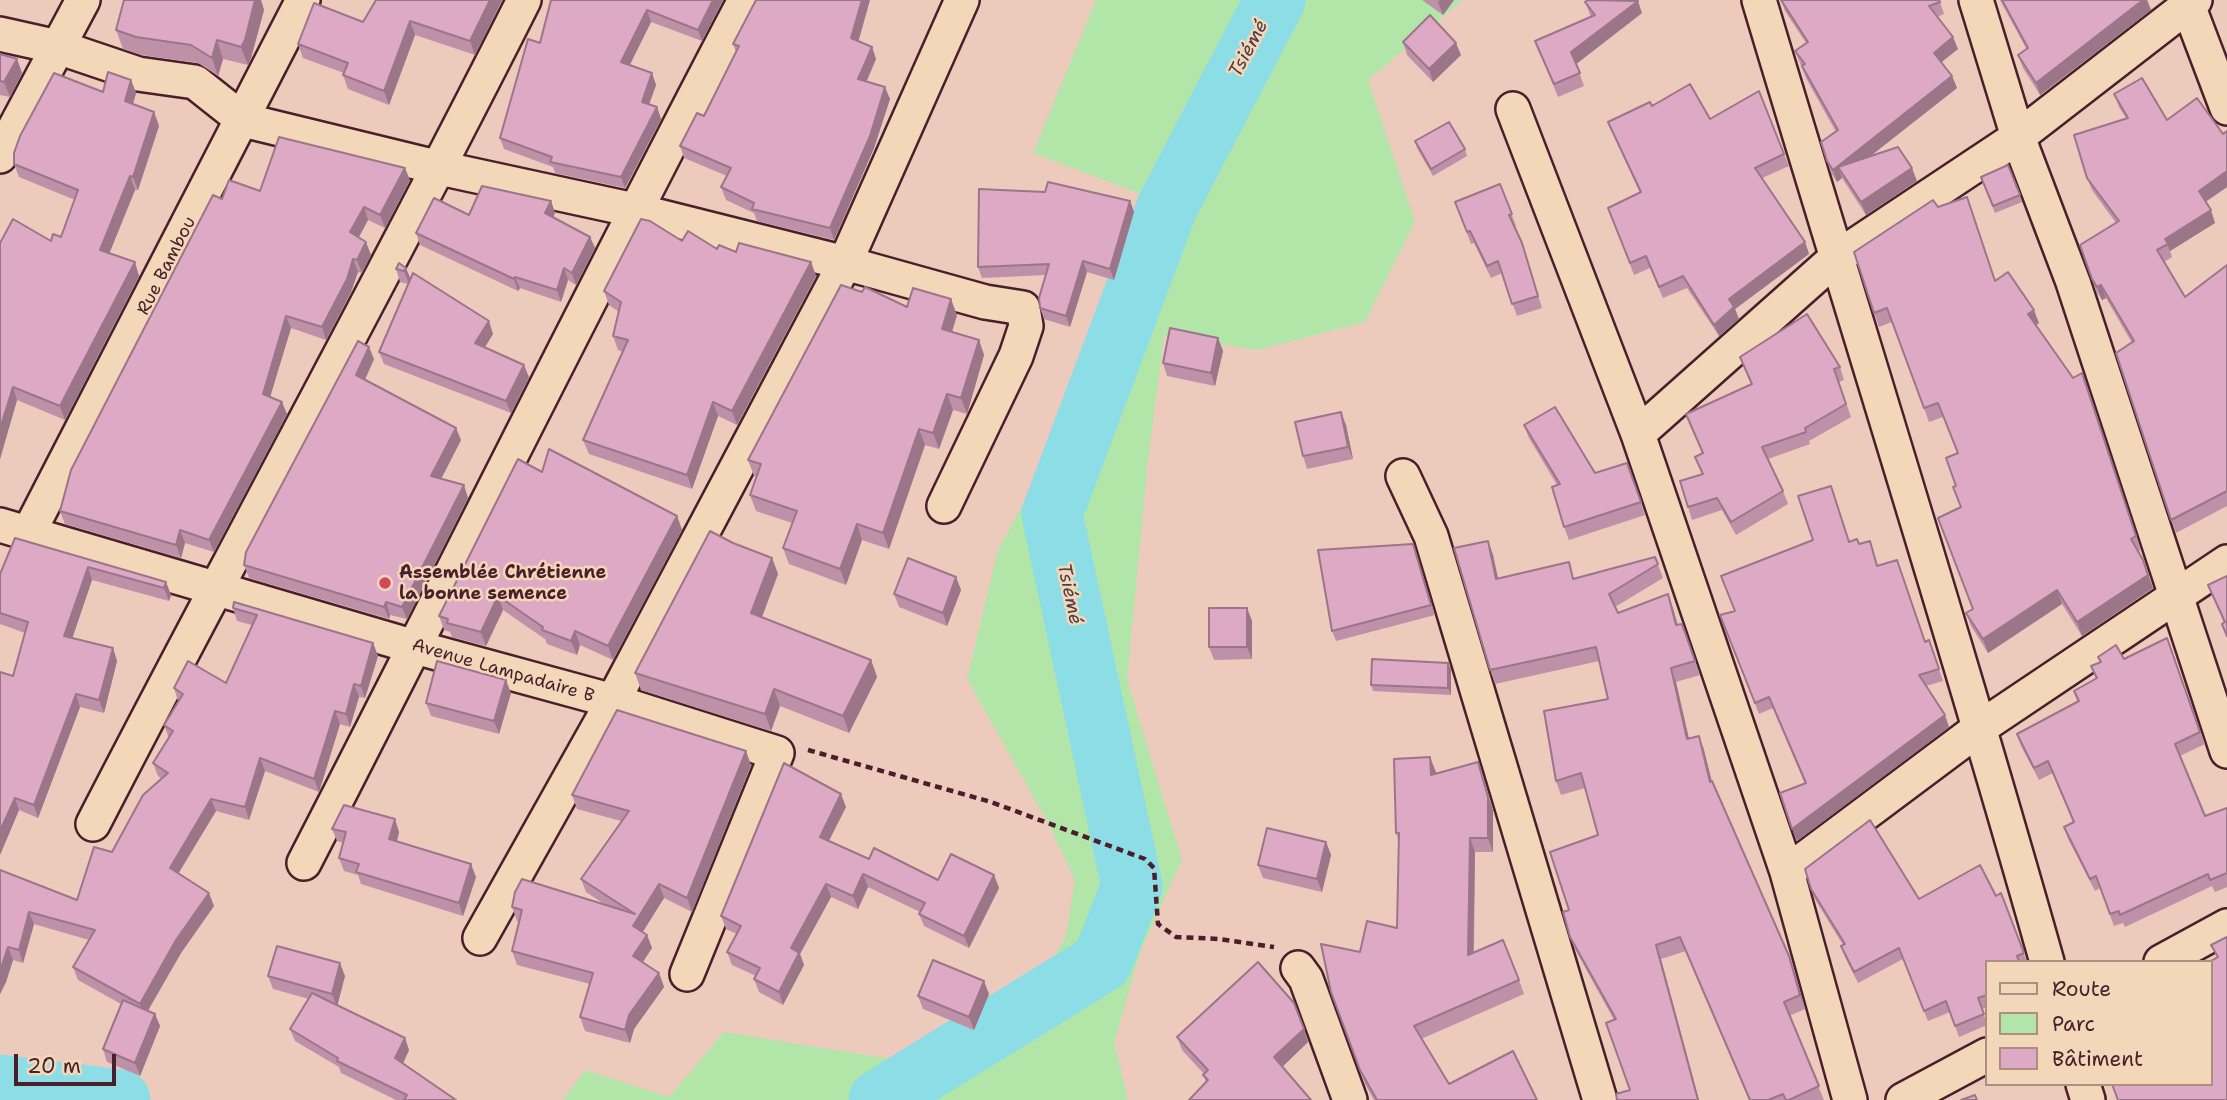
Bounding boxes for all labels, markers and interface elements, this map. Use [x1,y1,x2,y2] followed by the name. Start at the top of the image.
[1224,16,1274,82] water label: Tsiémé
[133,213,201,319] street label: Rue Bambou
[1051,561,1087,627] water label: Tsiémé
[399,562,606,604] place label: Assemblée Chrétienne la bonne semence
[377,575,393,591] marker: Assemblée Chrétienne la bonne semence
[409,635,597,707] street label: Avenue Lampadaire B
[1986,960,2213,1086] legend
[2052,975,2111,1003] text: Route
[2052,1010,2095,1038] text: Parc
[18,1040,119,1084] scale bar
[2052,1045,2143,1073] text: Bâtiment
[27,1052,81,1080] text: 20 m

